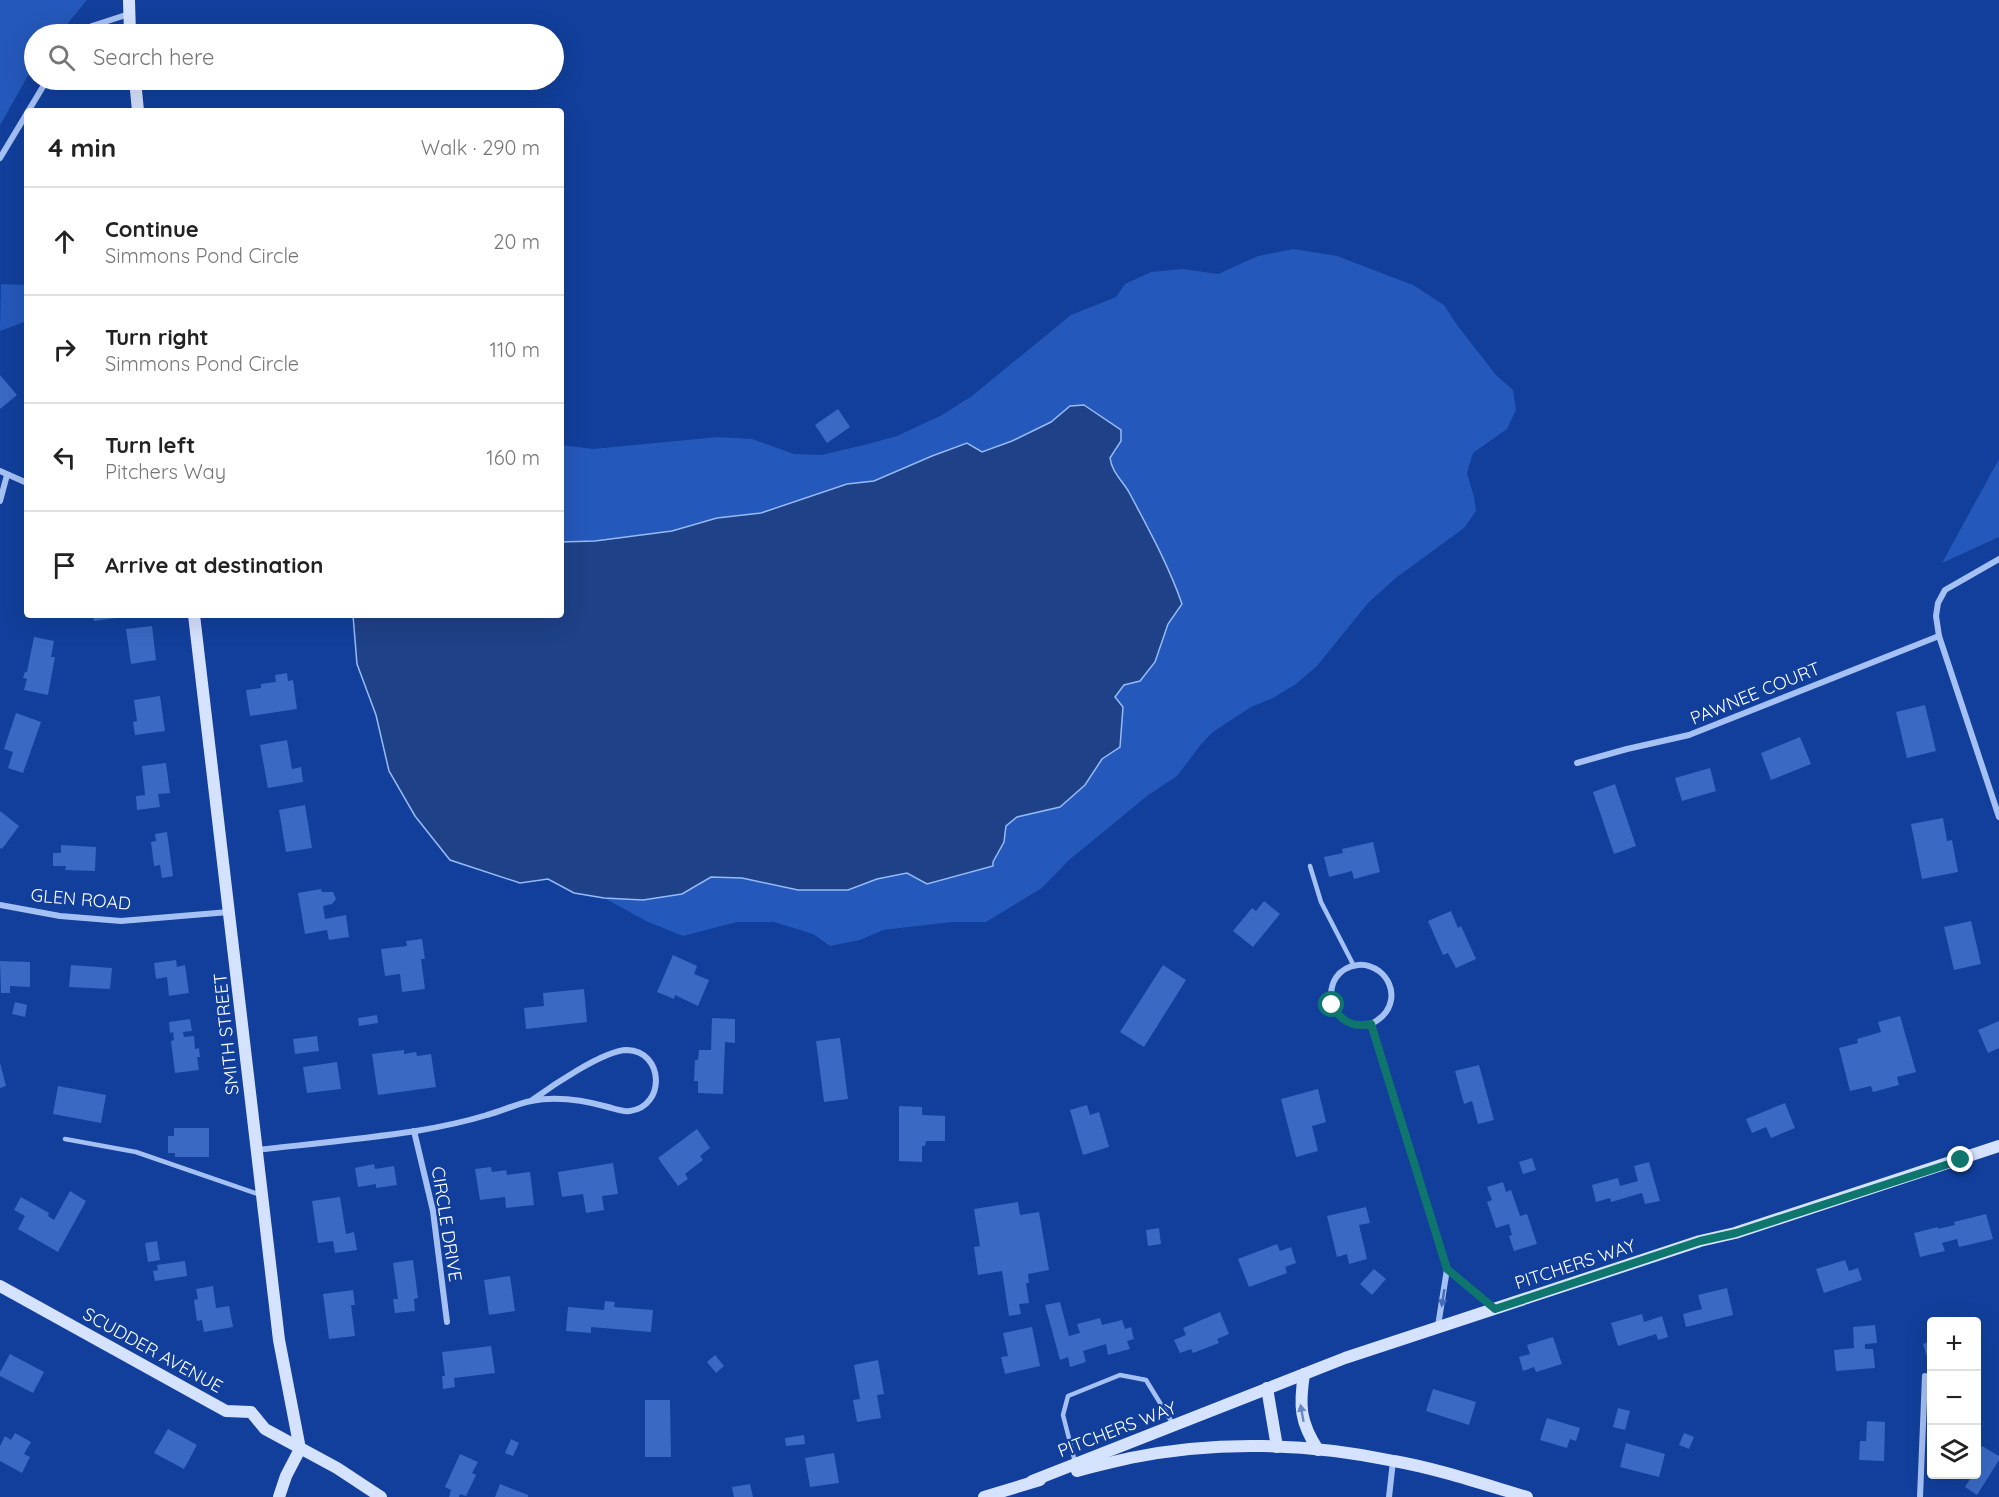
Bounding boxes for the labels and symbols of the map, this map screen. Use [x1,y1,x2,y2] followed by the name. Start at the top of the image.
[1687,656,1823,730] street label: PAWNEE COURT
[30,883,132,915] street label: GLEN ROAD
[208,972,244,1096] street label: SMITH STREET
[1318,991,1344,1017] route start
[1947,1146,1973,1172] route end
[427,1165,467,1283] street label: CIRCLE DRIVE
[1512,1234,1638,1294] street label: PITCHERS WAY
[1438,1288,1447,1307] one-way arrow
[79,1302,227,1398] street label: SCUDDER AVENUE
[1054,1396,1180,1462] street label: PITCHERS WAY
[1298,1404,1307,1423] one-way arrow

